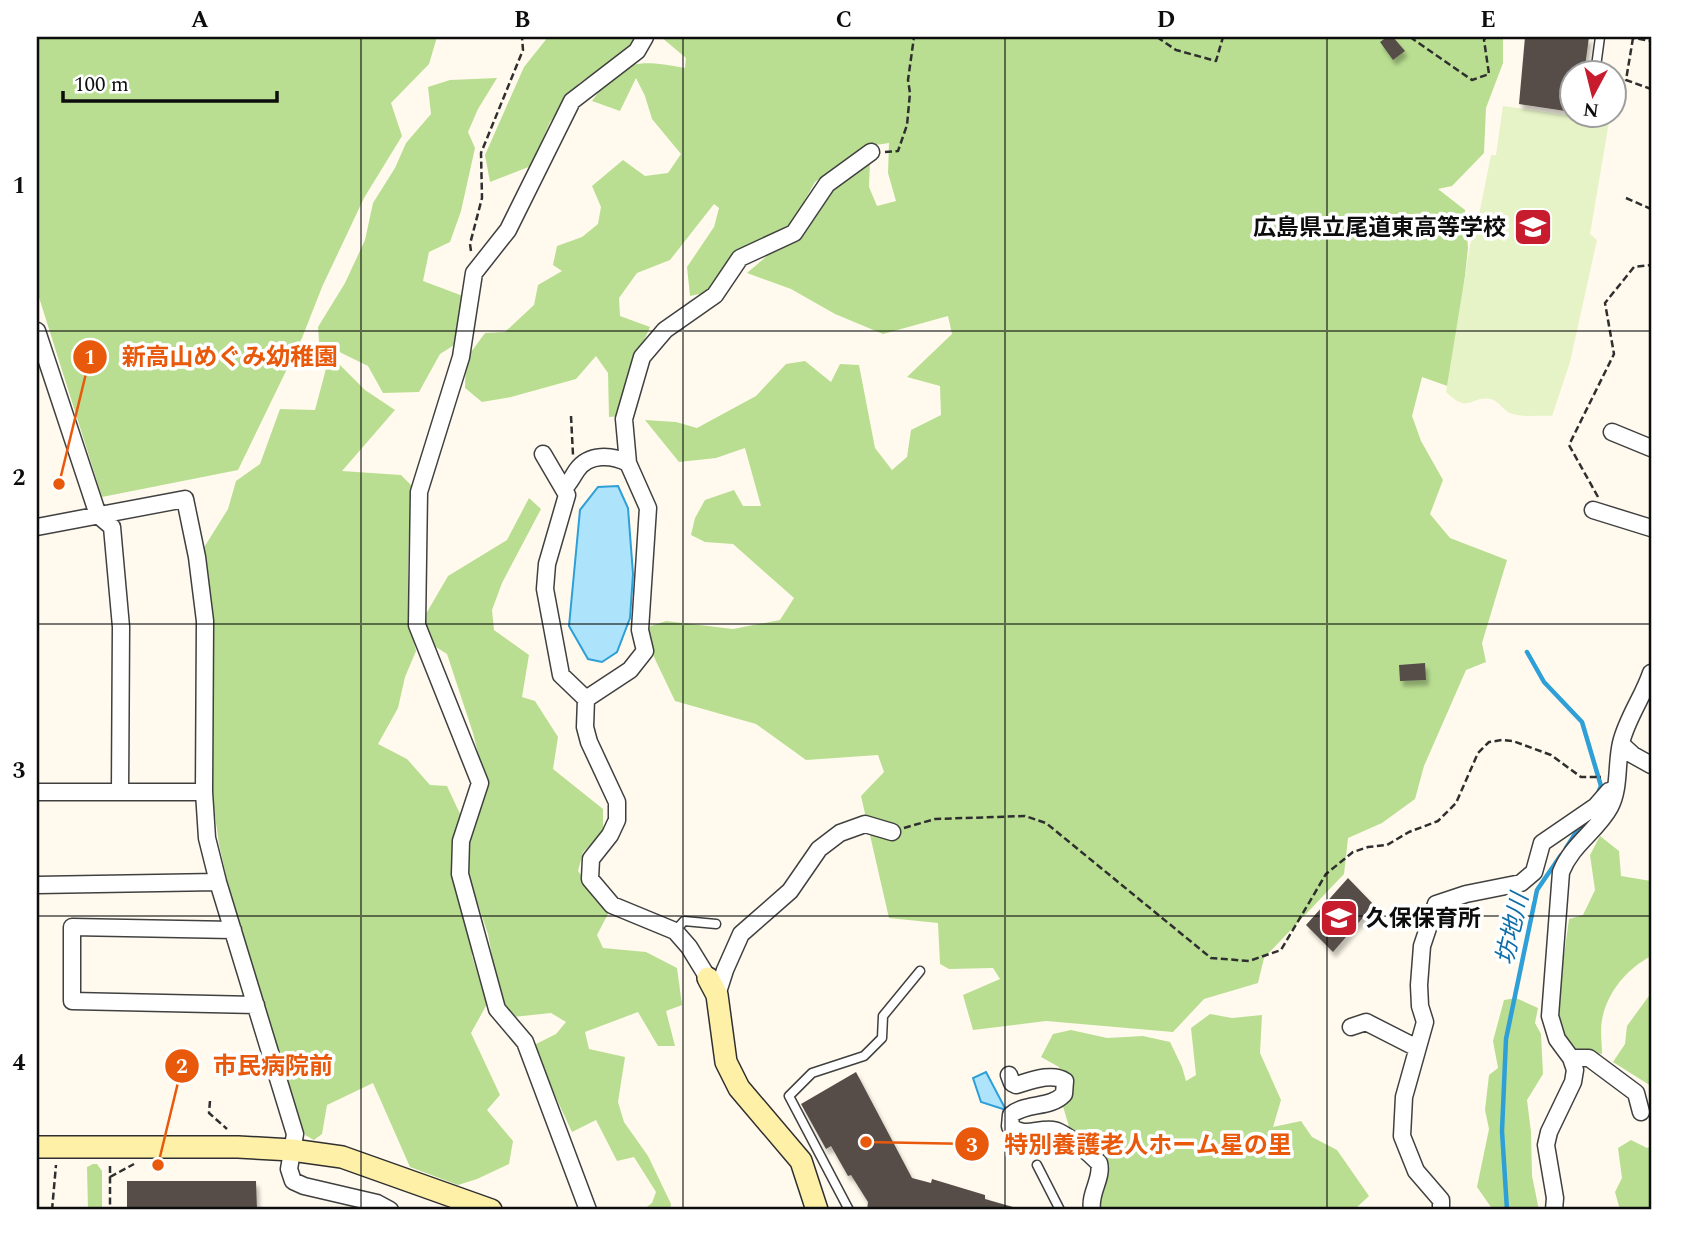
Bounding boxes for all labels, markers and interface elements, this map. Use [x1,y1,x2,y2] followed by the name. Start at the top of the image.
[191,3,209,38] text: A
[514,3,530,38] text: B
[836,3,852,38] text: C
[1157,3,1175,38] text: D
[1480,3,1496,38] text: E
[63,60,276,104] scale bar
[1558,60,1628,130] north arrow
[74,69,129,101] text: 100 m
[1582,94,1601,125] text: N
[13,169,25,204] text: 1
[1512,206,1554,248] school or university icon: 広島県立尾道東高等学校
[1253,211,1506,246] place label: 広島県立尾道東高等学校
[73,334,352,379] callout: 新高山めぐみ幼稚園
[122,340,338,376] text: 新高山めぐみ幼稚園
[84,342,96,374] text: 1
[13,461,26,496] text: 2
[13,754,26,789] text: 3
[1487,887,1539,968] water label: 坊地川
[1318,897,1360,939] school or university icon: 久保保育所
[1366,902,1481,937] place label: 久保保育所
[164,1043,347,1088] callout: 市民病院前
[13,1046,26,1081] text: 4
[213,1049,333,1085] text: 市民病院前
[176,1051,188,1083] text: 2
[955,1122,1306,1167] callout: 特別養護老人ホーム星の里
[1004,1128,1292,1164] text: 特別養護老人ホーム星の里
[966,1130,978,1162] text: 3

